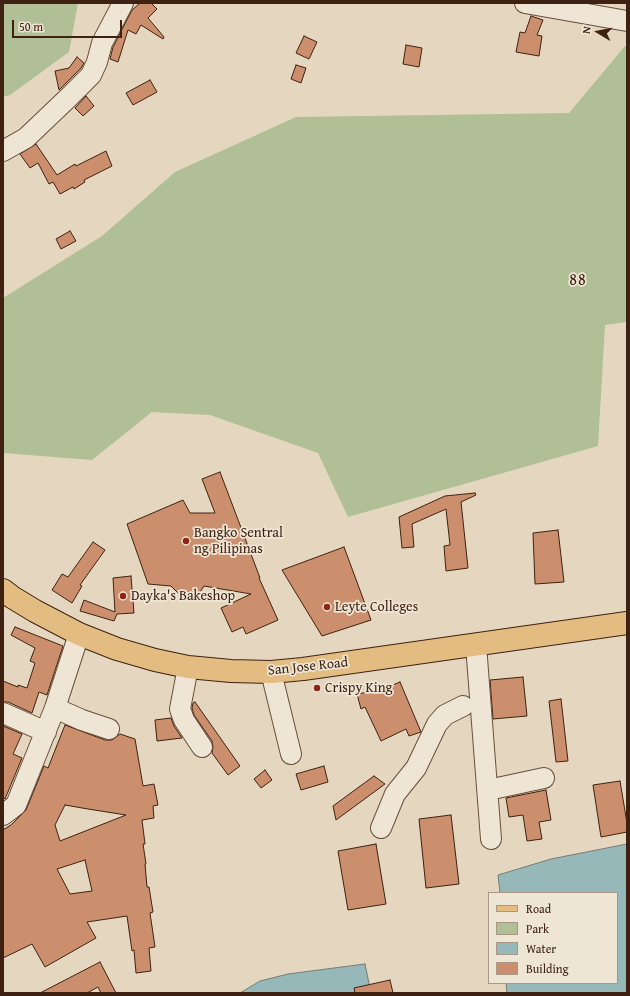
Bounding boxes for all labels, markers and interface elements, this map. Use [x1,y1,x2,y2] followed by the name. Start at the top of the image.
[14,12,124,38] scale bar
[578,12,618,52] north arrow
[19,18,43,35] text: 50 m
[578,25,595,35] text: N
[569,271,587,291] district label: 88
[194,525,283,558] place label: Bangko Sentral ng Pilipinas
[181,536,191,546] marker: Bangko Sentral ng Pilipinas
[131,588,235,604] place label: Dayka's Bakeshop
[118,591,128,601] marker: Dayka's Bakeshop
[335,599,418,615] place label: Leyte Colleges
[322,602,332,612] marker: Leyte Colleges
[267,654,349,680] street label: San Jose Road
[325,680,393,696] place label: Crispy King
[312,683,322,693] marker: Crispy King
[488,892,618,984] legend
[526,900,551,917] text: Road
[526,920,549,937] text: Park
[526,940,556,957] text: Water
[526,960,569,977] text: Building

